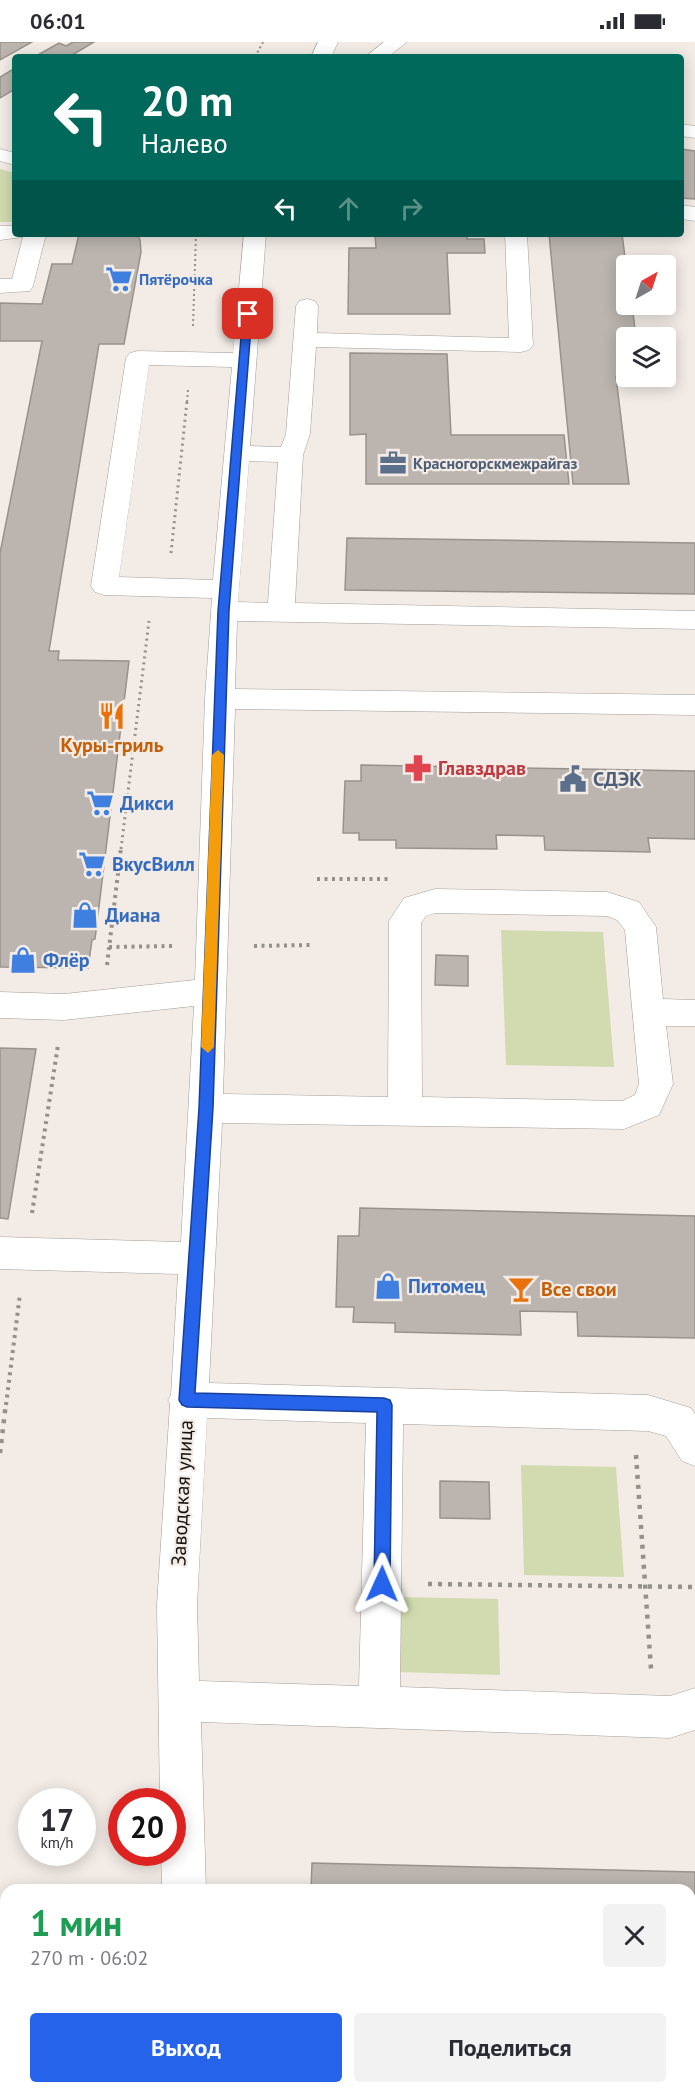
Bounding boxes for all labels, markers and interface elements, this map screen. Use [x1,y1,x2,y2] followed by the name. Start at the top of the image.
[30,7,86,35] text: 06:01
[141,73,233,128] text: 20 m
[42,78,120,156] icon: left
[141,126,228,160] text: Налево
[269,192,302,225] icon: left
[332,192,365,225] icon: ahead
[395,192,428,225] icon: right
[616,255,676,315] north arrow
[616,255,676,387] map controls
[104,264,134,294] supermarket icon: Пятёрочка
[139,269,213,289] place label: Пятёрочка
[222,288,273,339] pin
[231,297,264,330] icon: arrive
[616,327,676,387] button: layers
[378,448,408,478] office icon: Красногорскмежрайгаз
[413,453,578,473] place label: Красногорскмежрайгаз
[97,701,127,731] restaurant icon: Куры-гриль
[61,732,164,758] place label: Куры-гриль
[403,753,433,783] pharmacy icon: Главздрав
[438,755,526,781] place label: Главздрав
[558,764,588,794] public building icon: СДЭК
[593,766,642,792] place label: СДЭК
[85,788,115,818] supermarket icon: Дикси
[120,790,174,816] place label: Дикси
[77,849,107,879] supermarket icon: ВкусВилл
[112,851,195,877] place label: ВкусВилл
[70,900,100,930] shop icon: Диана
[105,902,160,928] place label: Диана
[8,945,38,975] shop icon: Флёр
[43,947,90,973] place label: Флёр
[373,1271,403,1301] shop icon: Питомец
[408,1273,485,1299] place label: Питомец
[506,1274,536,1304] bar icon: Все свои
[541,1276,617,1302] place label: Все свои
[165,1419,199,1567] street label: Заводская улица
[350,1552,414,1616] position arrow
[108,1788,186,1866] speed limit sign: 20
[40,1800,74,1839] text: 17
[41,1833,73,1852] text: km/h
[30,1899,122,1946] text: 1 мин
[603,1904,666,1967] button: close
[30,1945,148,1971] text: 270 m · 06:02
[30,2013,342,2082] button: Выход
[354,2013,666,2082] button: Поделиться

